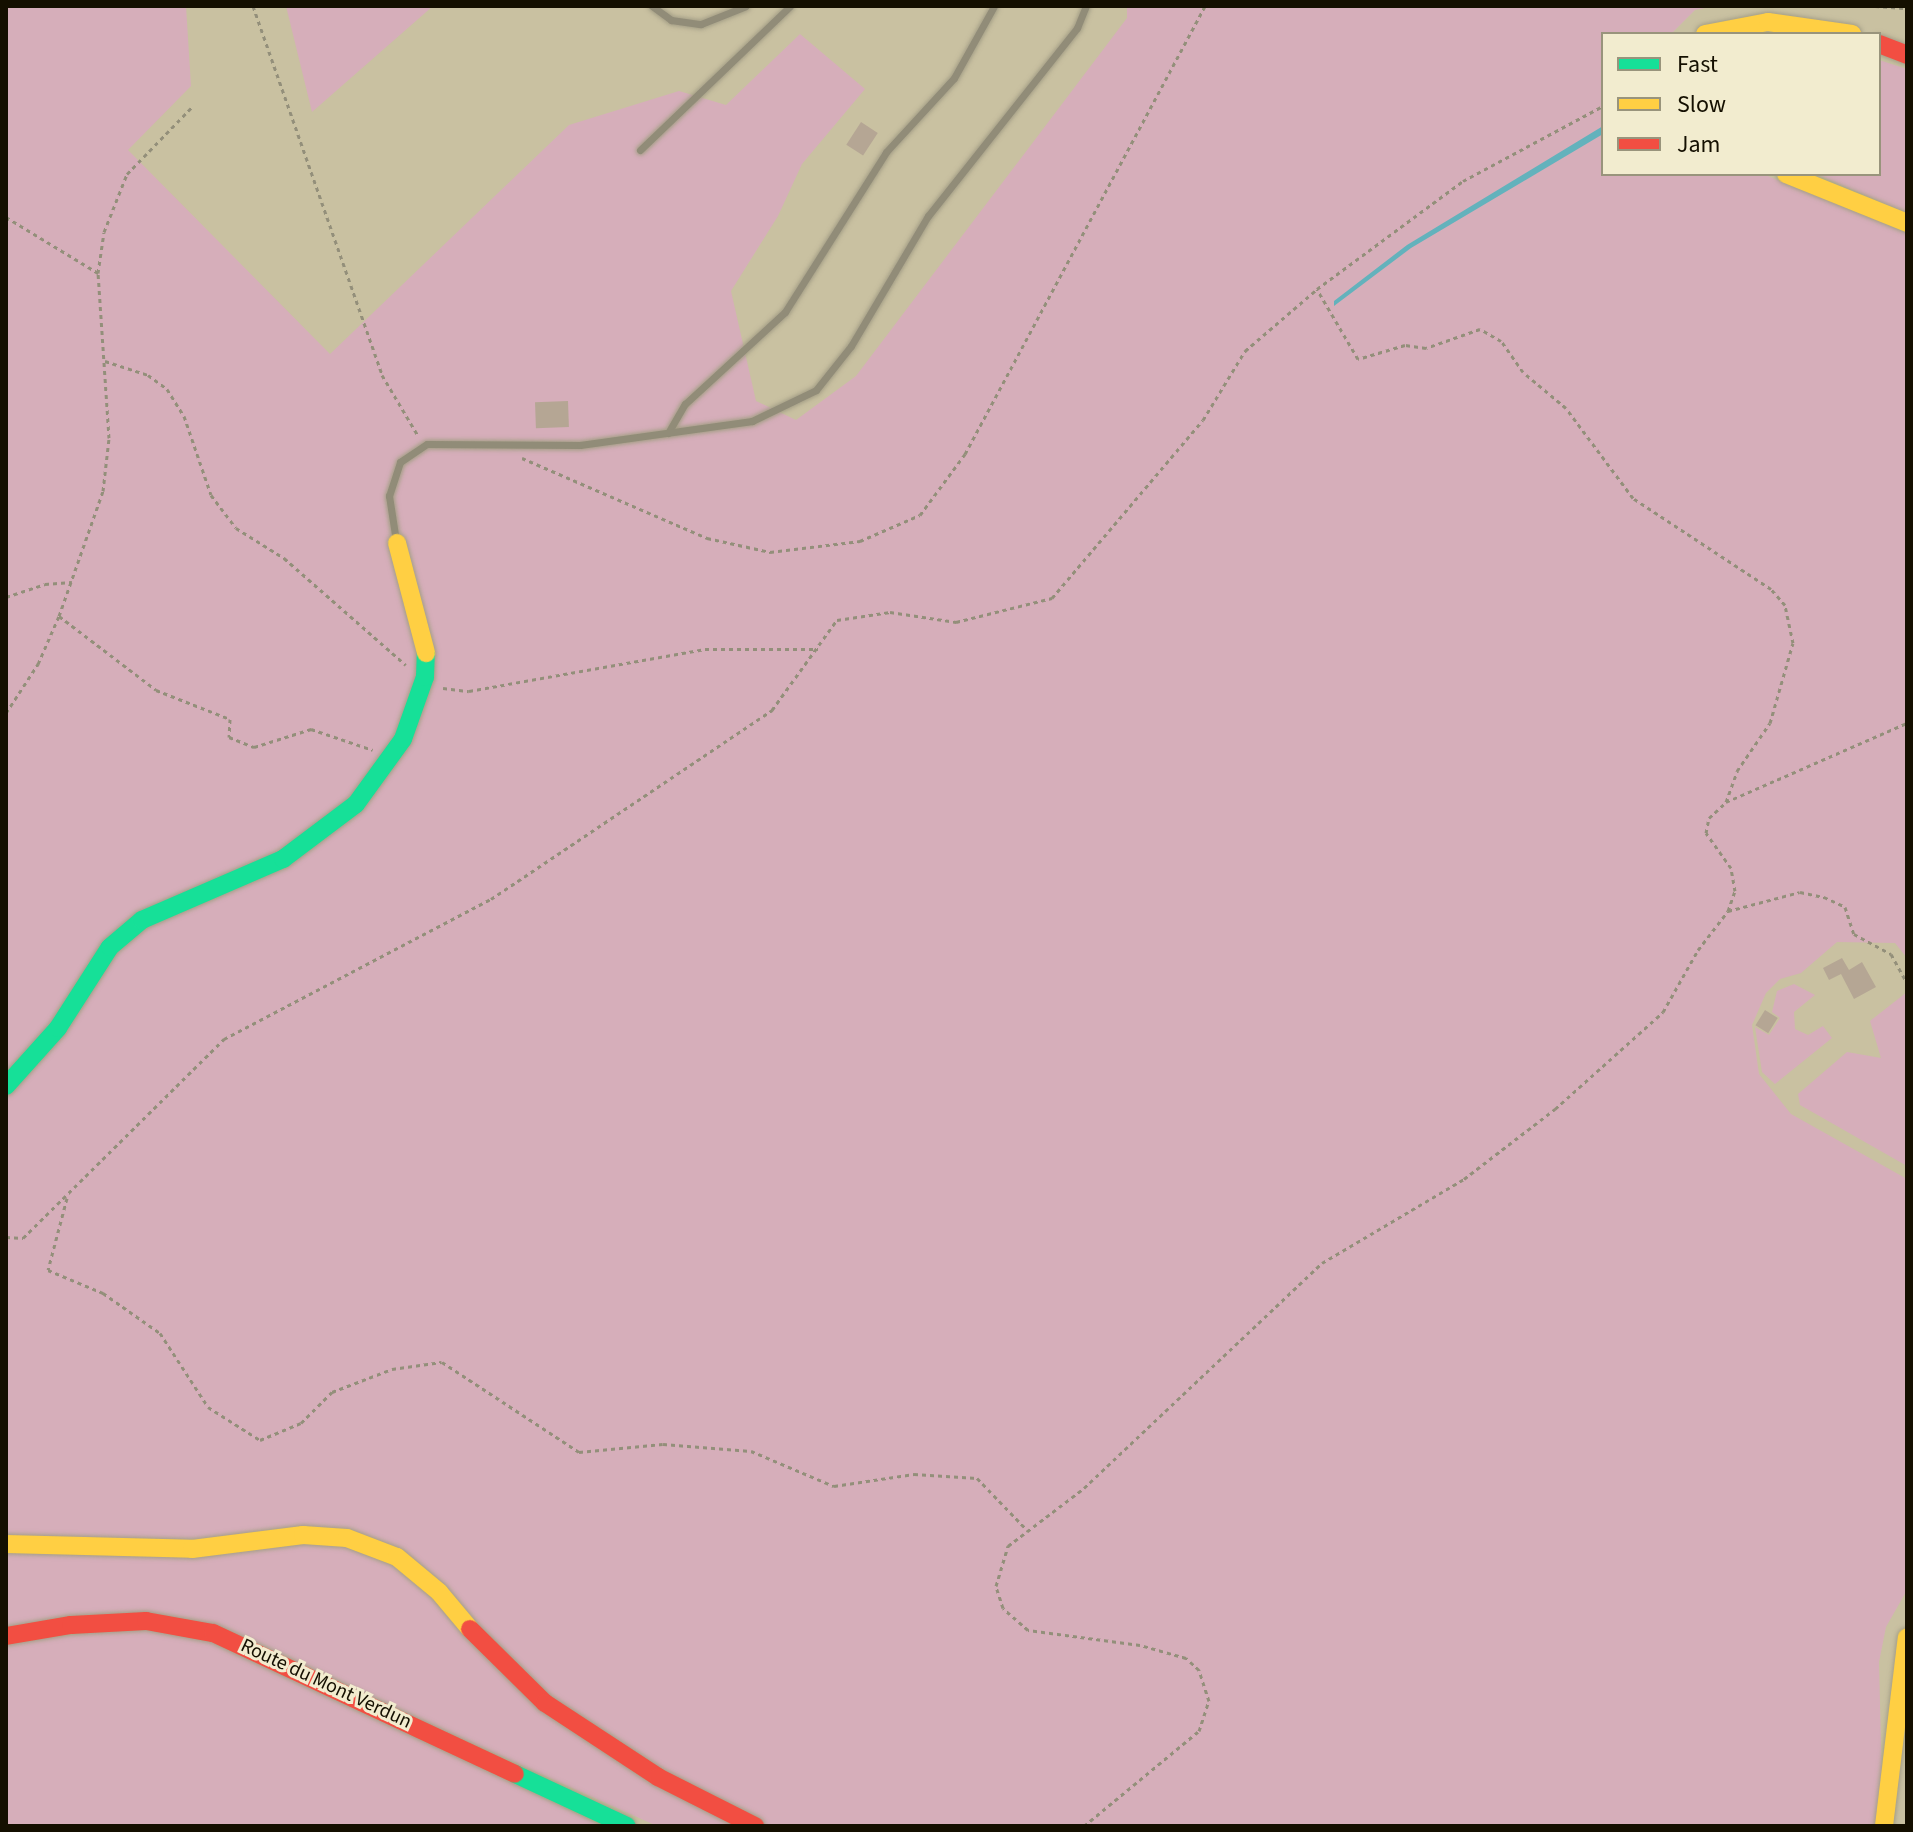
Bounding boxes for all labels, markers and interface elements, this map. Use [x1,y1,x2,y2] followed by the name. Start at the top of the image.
[1601,32,1881,176] legend
[1677,47,1718,82] text: Fast
[1677,87,1726,122] text: Slow
[1677,127,1721,162] text: Jam
[237,1634,415,1734] street label: Route du Mont Verdun

